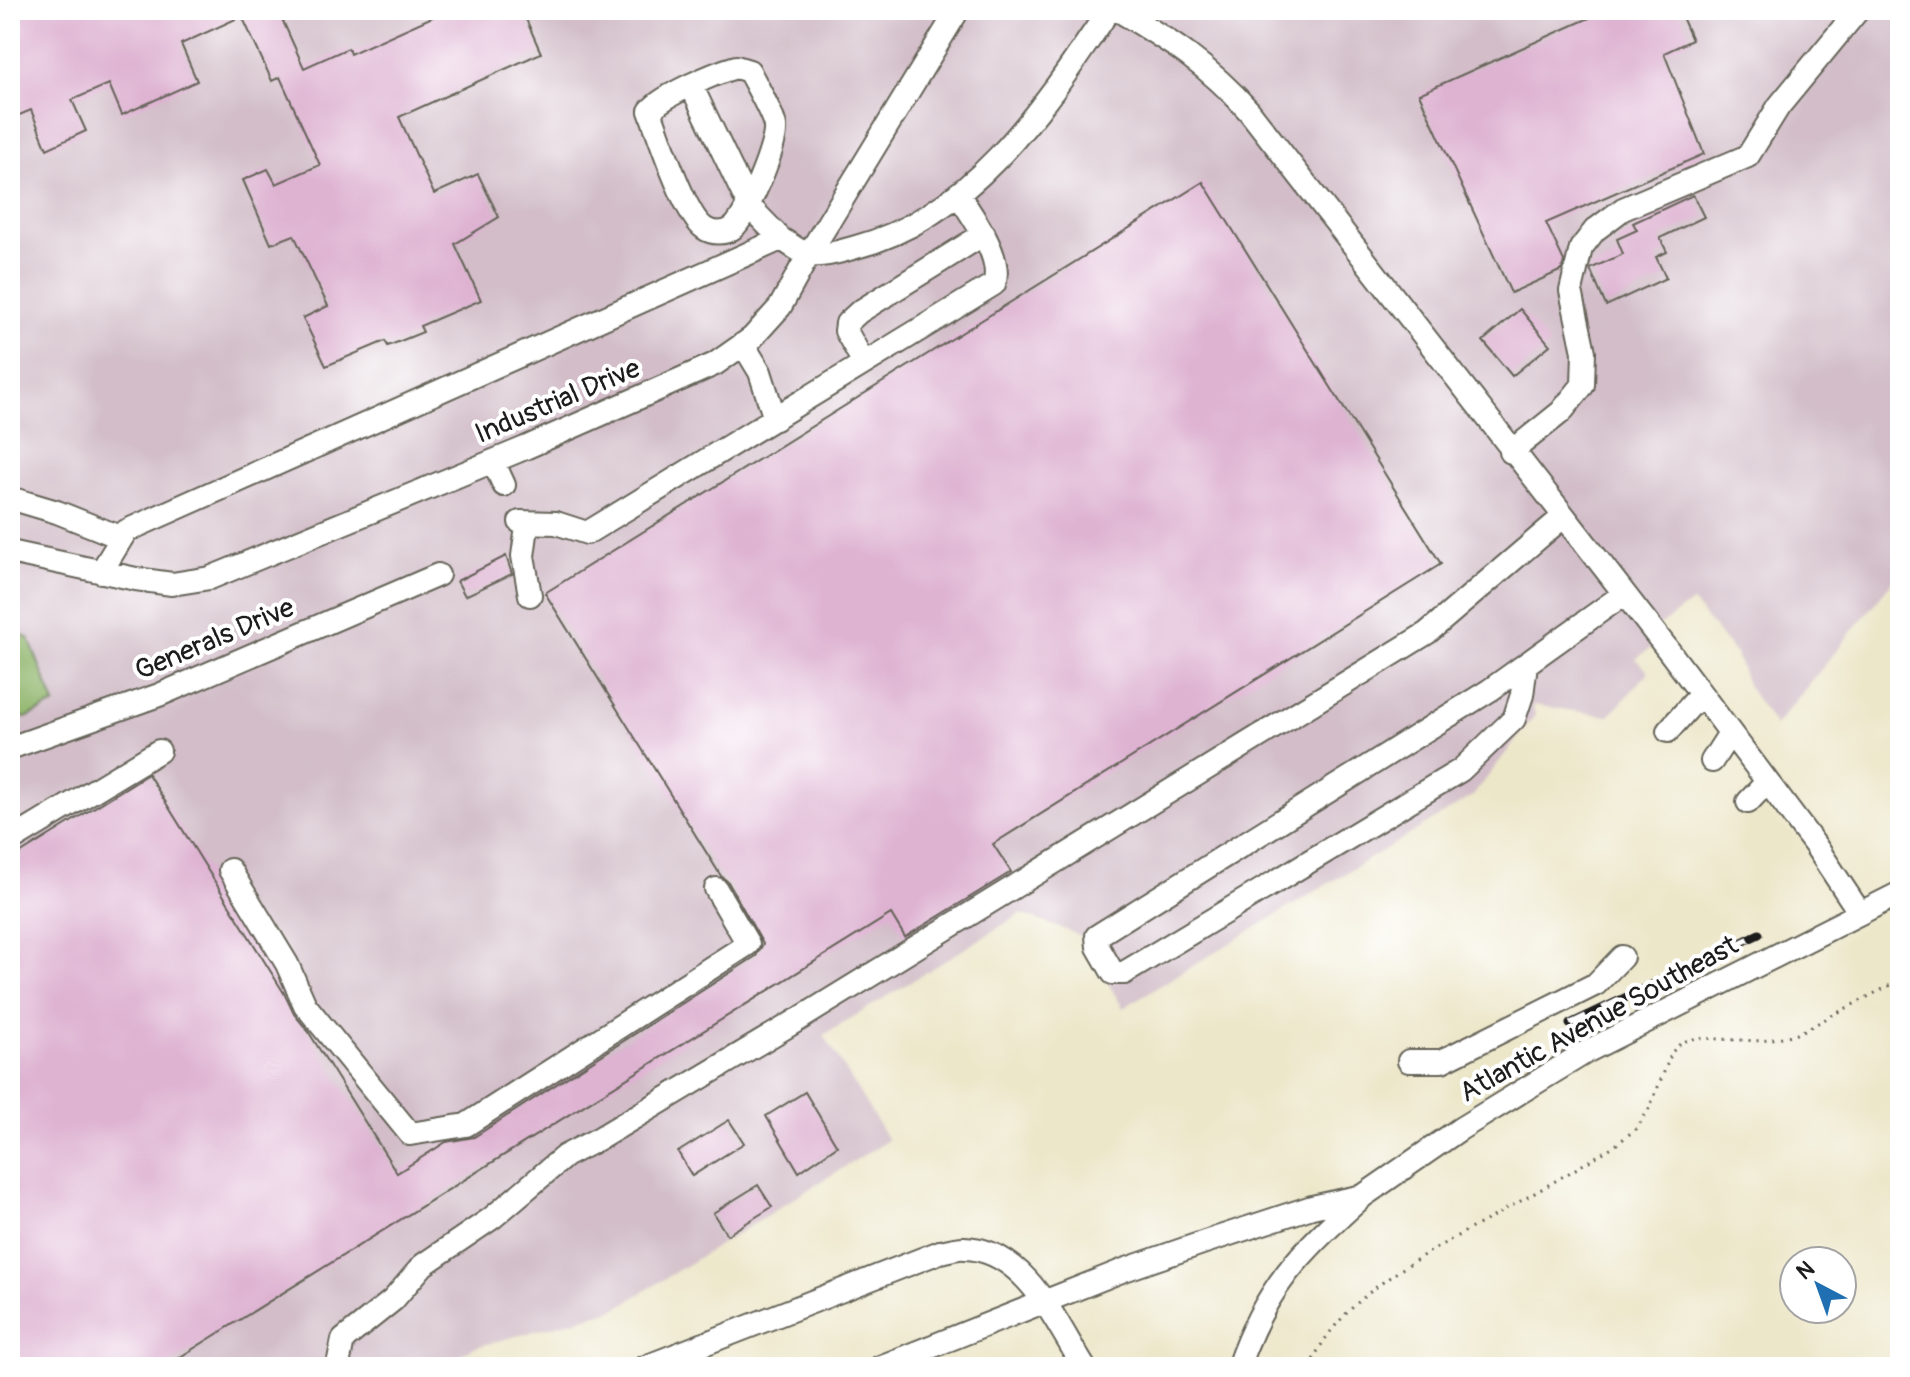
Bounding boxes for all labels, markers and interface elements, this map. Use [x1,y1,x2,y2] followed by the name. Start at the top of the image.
[470,351,646,452] street label: Industrial Drive
[130,590,300,689] street label: Generals Drive
[1453,928,1745,1111] street label: Atlantic Avenue Southeast
[1778,1245,1858,1325] north arrow
[1791,1255,1820,1286] text: N

